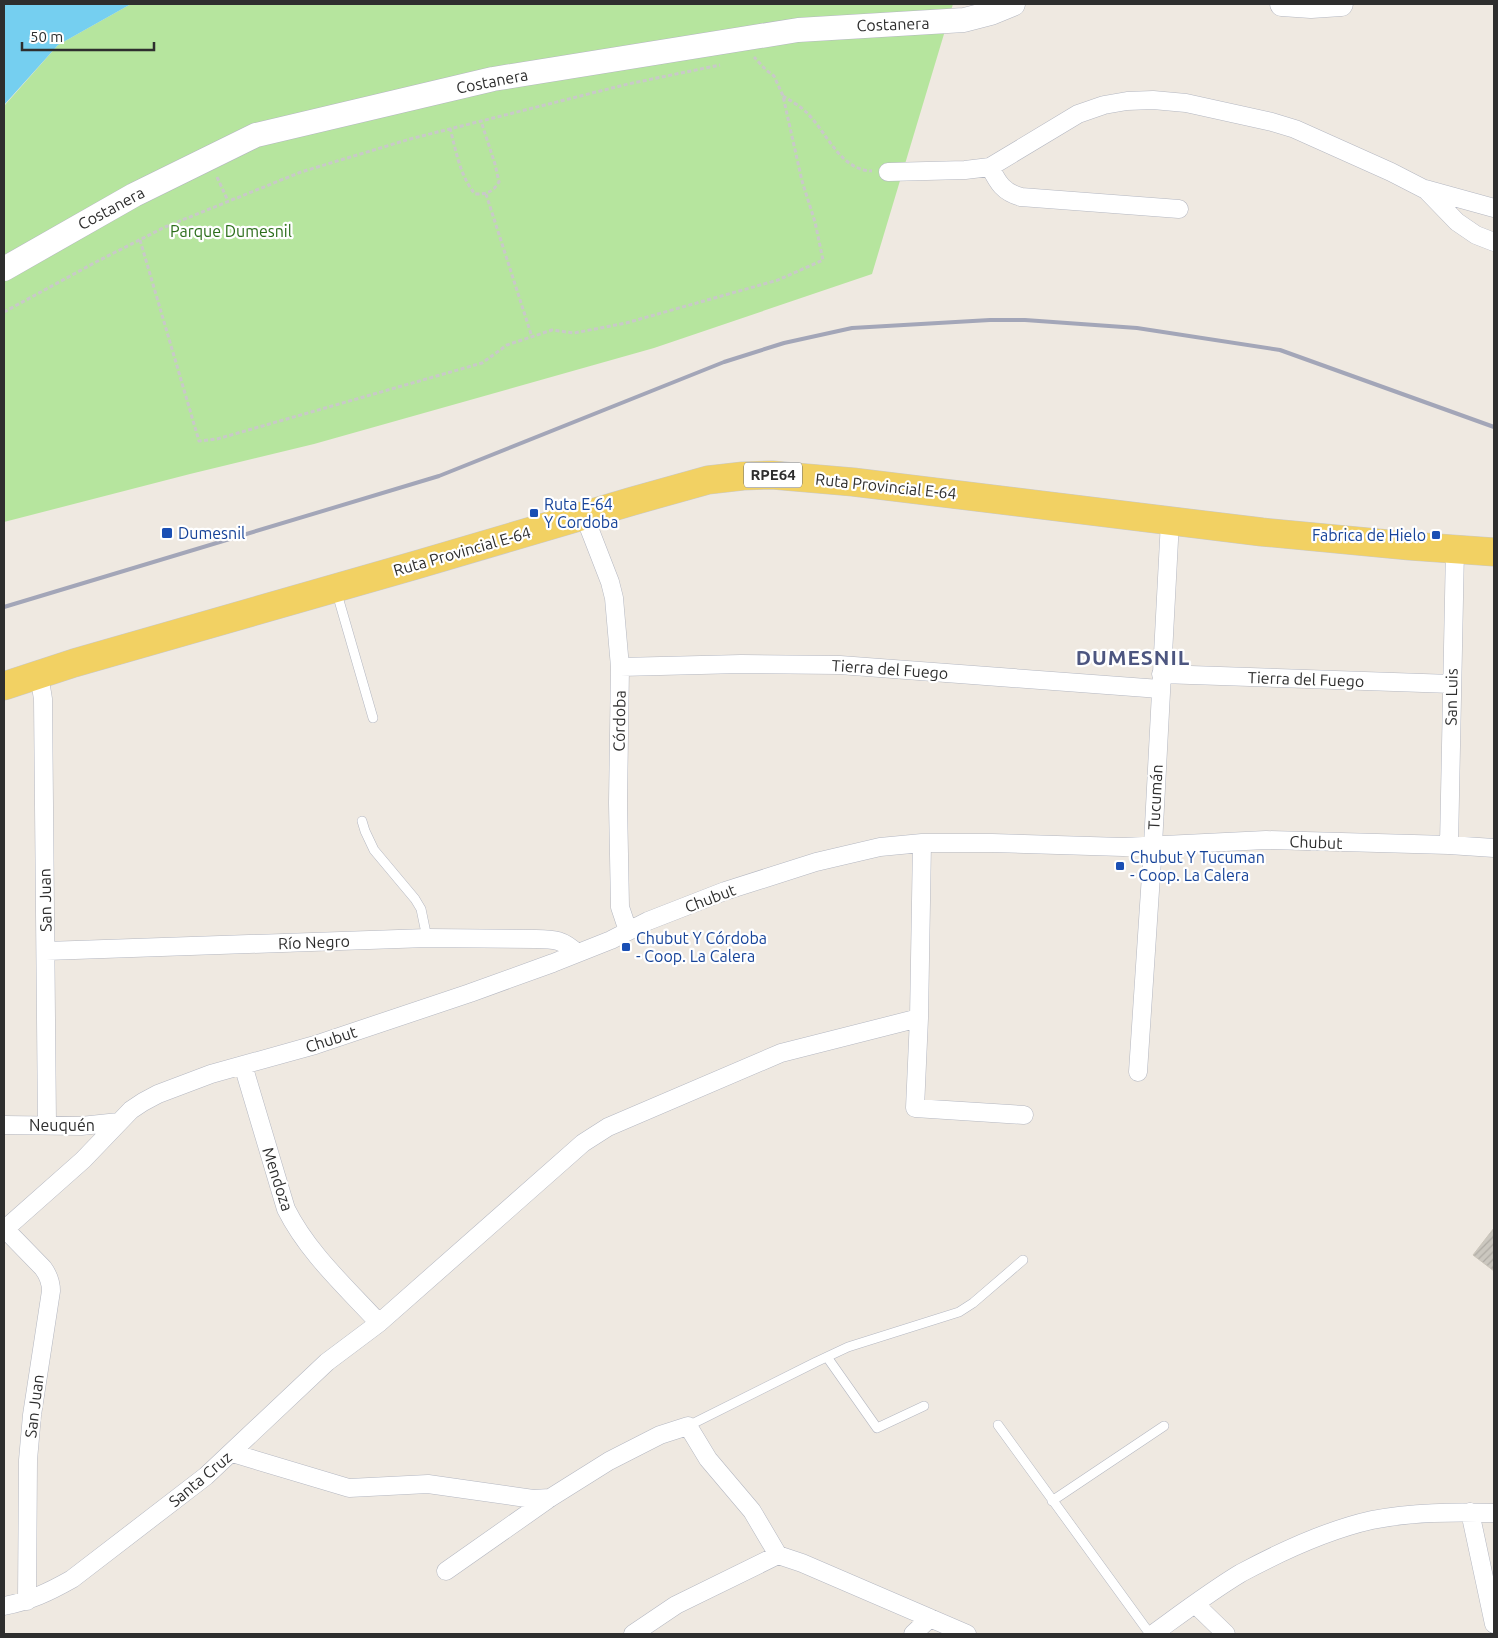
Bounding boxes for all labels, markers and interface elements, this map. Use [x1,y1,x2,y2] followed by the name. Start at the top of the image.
[856,14,930,34] street label: Costanera
[22,20,155,52] scale bar
[30,28,63,45] text: 50 m
[455,65,529,97] street label: Costanera
[75,183,147,233] street label: Costanera
[170,222,292,240] park label: Parque Dumesnil
[744,462,802,488] road number: RPE64
[814,470,958,502] street label: Ruta Provincial E-64
[544,495,618,531] place label: Ruta E-64 Y Cordoba
[528,507,540,519] marker: Ruta E-64 Y Cordoba
[391,523,533,579] street label: Ruta Provincial E-64
[178,524,245,542] place label: Dumesnil
[160,526,174,540] marker: Dumesnil
[1312,526,1426,544] place label: Fabrica de Hielo
[1430,529,1442,541] marker: Fabrica de Hielo
[1076,645,1190,669] district label: DUMESNIL
[831,656,949,682] street label: Tierra del Fuego
[1247,668,1365,690] street label: Tierra del Fuego
[1441,668,1461,726] street label: San Luis
[609,690,629,752] street label: Córdoba
[1144,764,1166,830] street label: Tucumán
[1289,832,1343,852] street label: Chubut
[1130,848,1265,884] place label: Chubut Y Tucuman - Coop. La Calera
[1114,860,1126,872] marker: Chubut Y Tucuman - Coop. La Calera
[35,868,55,932] street label: San Juan
[682,880,739,916] street label: Chubut
[636,929,767,965] place label: Chubut Y Córdoba - Coop. La Calera
[278,932,350,952] street label: Río Negro
[620,941,632,953] marker: Chubut Y Córdoba - Coop. La Calera
[303,1022,360,1056] street label: Chubut
[29,1116,95,1134] street label: Neuquén
[259,1145,297,1213] street label: Mendoza
[21,1373,47,1439] street label: San Juan
[165,1448,235,1510] street label: Santa Cruz

